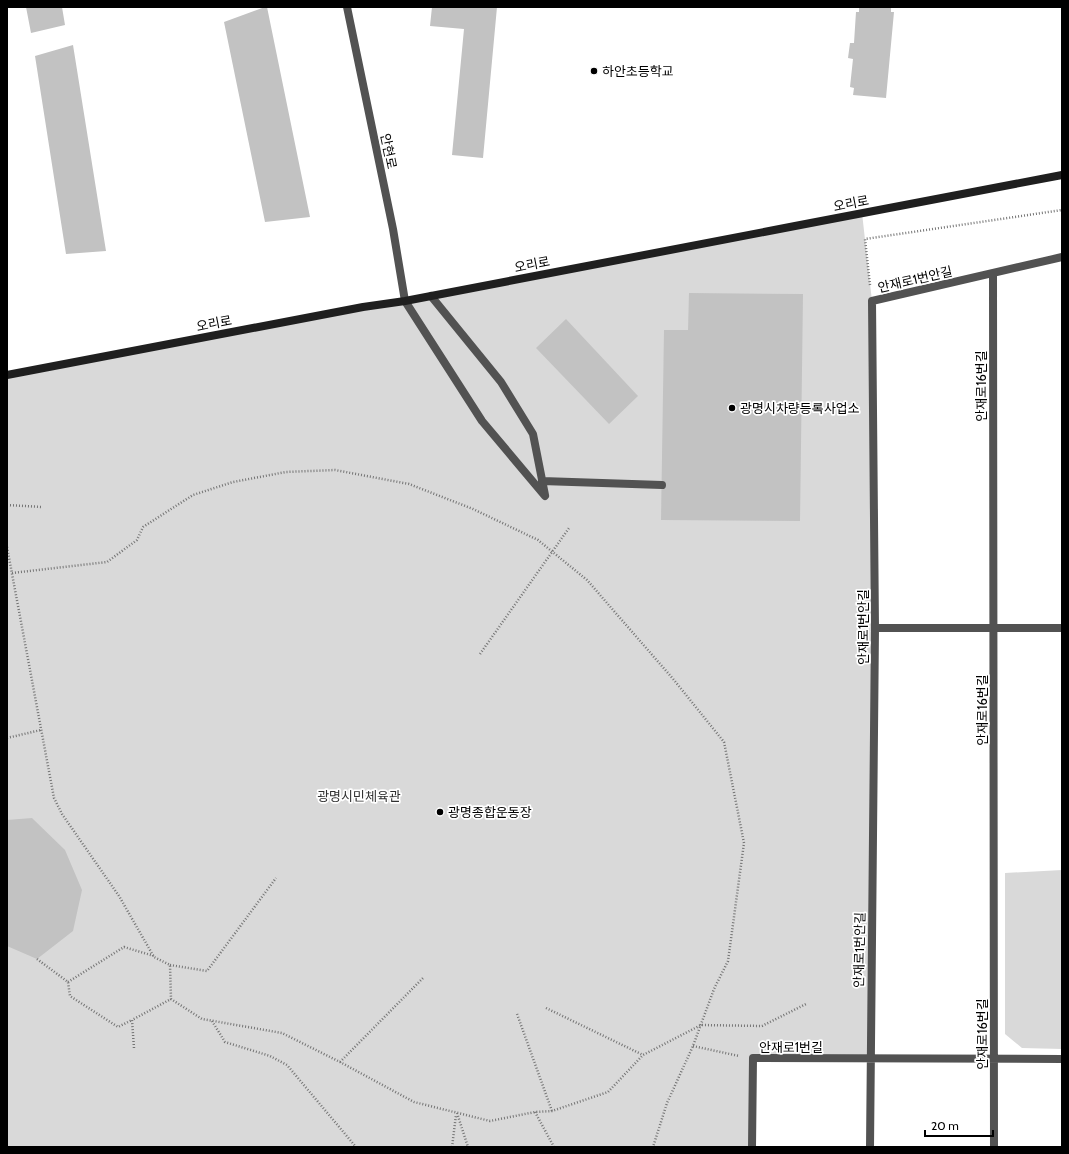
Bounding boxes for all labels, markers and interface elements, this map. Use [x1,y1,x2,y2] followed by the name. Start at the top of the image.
[602,63,674,79] place label: 하안초등학교
[589,66,599,76] marker: 하안초등학교
[377,132,401,170] street label: 안현로
[832,192,870,214] street label: 오리로
[513,253,551,275] street label: 오리로
[876,263,954,295] street label: 안재로1번안길
[195,312,233,334] street label: 오리로
[973,350,989,422] street label: 안재로16번길
[740,400,860,416] place label: 광명시차량등록사업소
[727,403,737,413] marker: 광명시차량등록사업소
[855,589,871,665] street label: 안재로1번안길
[974,674,990,746] street label: 안재로16번길
[317,788,401,804] park label: 광명시민체육관
[448,804,532,820] place label: 광명종합운동장
[435,807,445,817] marker: 광명종합운동장
[850,912,868,988] street label: 안재로1번안길
[974,998,990,1070] street label: 안재로16번길
[759,1039,823,1055] street label: 안재로1번길
[925,1112,993,1138] scale bar
[931,1118,959,1133] text: 20 m

